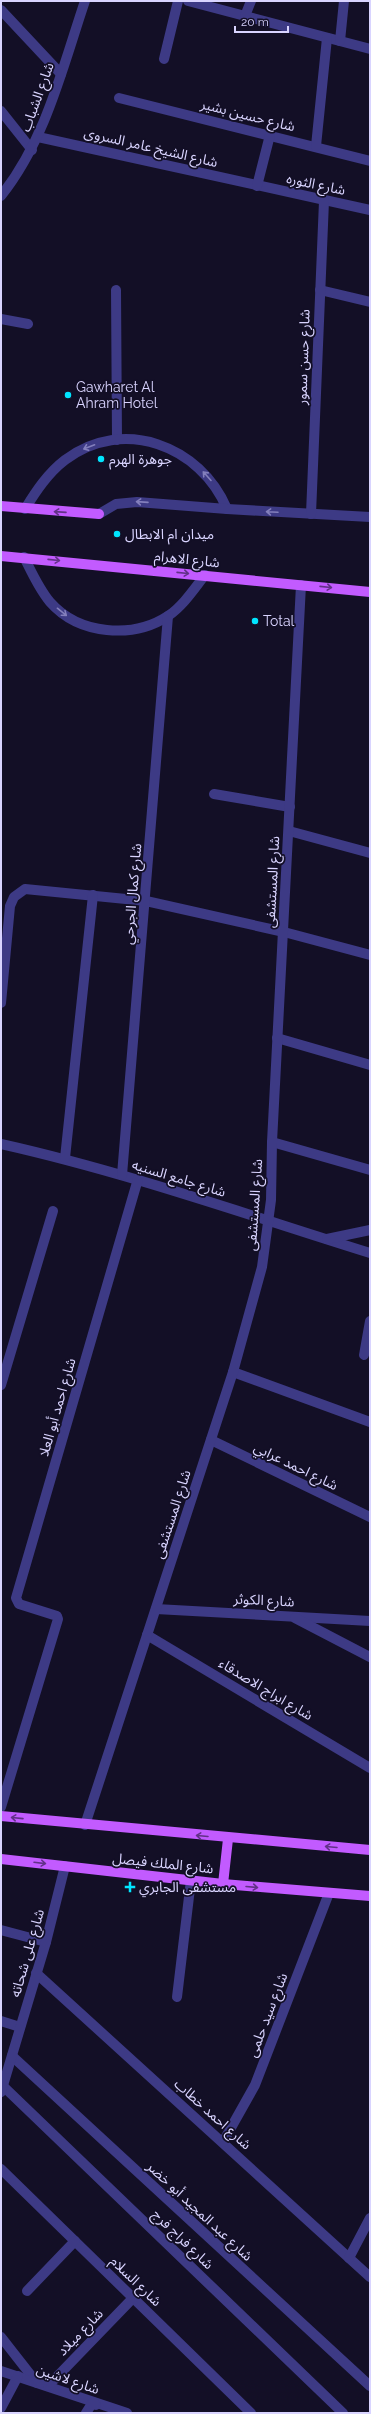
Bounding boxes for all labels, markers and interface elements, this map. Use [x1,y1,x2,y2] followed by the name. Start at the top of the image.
[235,8,288,34] scale bar
[241,15,269,29] text: 20 m
[17,60,60,135] street label: شارع الشباب
[198,95,297,137] street label: شارع حسين بشير
[82,124,219,173] street label: شارع الشيخ عامر السروى
[284,170,347,201] street label: شارع الثوره
[293,309,316,406] street label: شارع حسن سمور
[76,379,158,411] place label: Gawharet Al Ahram Hotel
[63,390,73,400] marker: Gawharet Al Ahram Hotel
[84,443,96,451] one-way arrow
[109,451,172,470] place label: جوهرة الهرم
[96,454,106,464] marker: جوهرة الهرم
[203,471,212,481] one-way arrow
[136,499,149,506] one-way arrow
[54,508,67,515] one-way arrow
[266,508,279,515] one-way arrow
[125,526,214,545] place label: ميدان ام الابطال
[112,529,122,539] marker: ميدان ام الابطال
[153,548,221,573] street label: شارع الاهرام
[47,557,60,564] one-way arrow
[176,569,189,577] one-way arrow
[319,584,332,591] one-way arrow
[56,607,67,616] one-way arrow
[263,613,295,629] place label: Total
[250,616,260,626] marker: Total
[262,836,285,929] street label: شارع المستشفى
[120,843,148,946] street label: شارع كمال الجرحي
[129,1156,228,1203] street label: شارع جامع السنيه
[243,1158,268,1252] street label: شارع المستشفى
[35,1356,82,1459] street label: شارع احمد أبو العلا
[250,1439,341,1496] street label: شارع احمد عرابي
[150,1468,197,1561] street label: شارع المستشفى
[232,1590,295,1613] street label: شارع الكوثر
[215,1655,316,1726] street label: شارع ابراج الاصدقاء
[10,1814,23,1821] one-way arrow
[196,1832,209,1840] one-way arrow
[325,1844,338,1851] one-way arrow
[111,1850,214,1879] street label: شارع الملك فيصل
[33,1859,46,1867] one-way arrow
[139,1879,236,1898] place label: مستشفى الجابري
[124,1881,136,1893] marker: مستشفى الجابري
[245,1883,258,1890] one-way arrow
[7,1907,50,2000] street label: شارع على شحاته
[244,1971,293,2060] street label: شارع سيد حلمى
[169,2075,255,2155] street label: شارع احمد خطاب
[141,2157,257,2266] street label: شارع عبد المجيد أبو خضر
[147,2206,217,2274] street label: شارع فراج فرج
[105,2253,165,2311] street label: شارع السلام
[54,2305,108,2361] street label: شارع ميلاد
[33,2361,102,2400] street label: شارع لاشين

